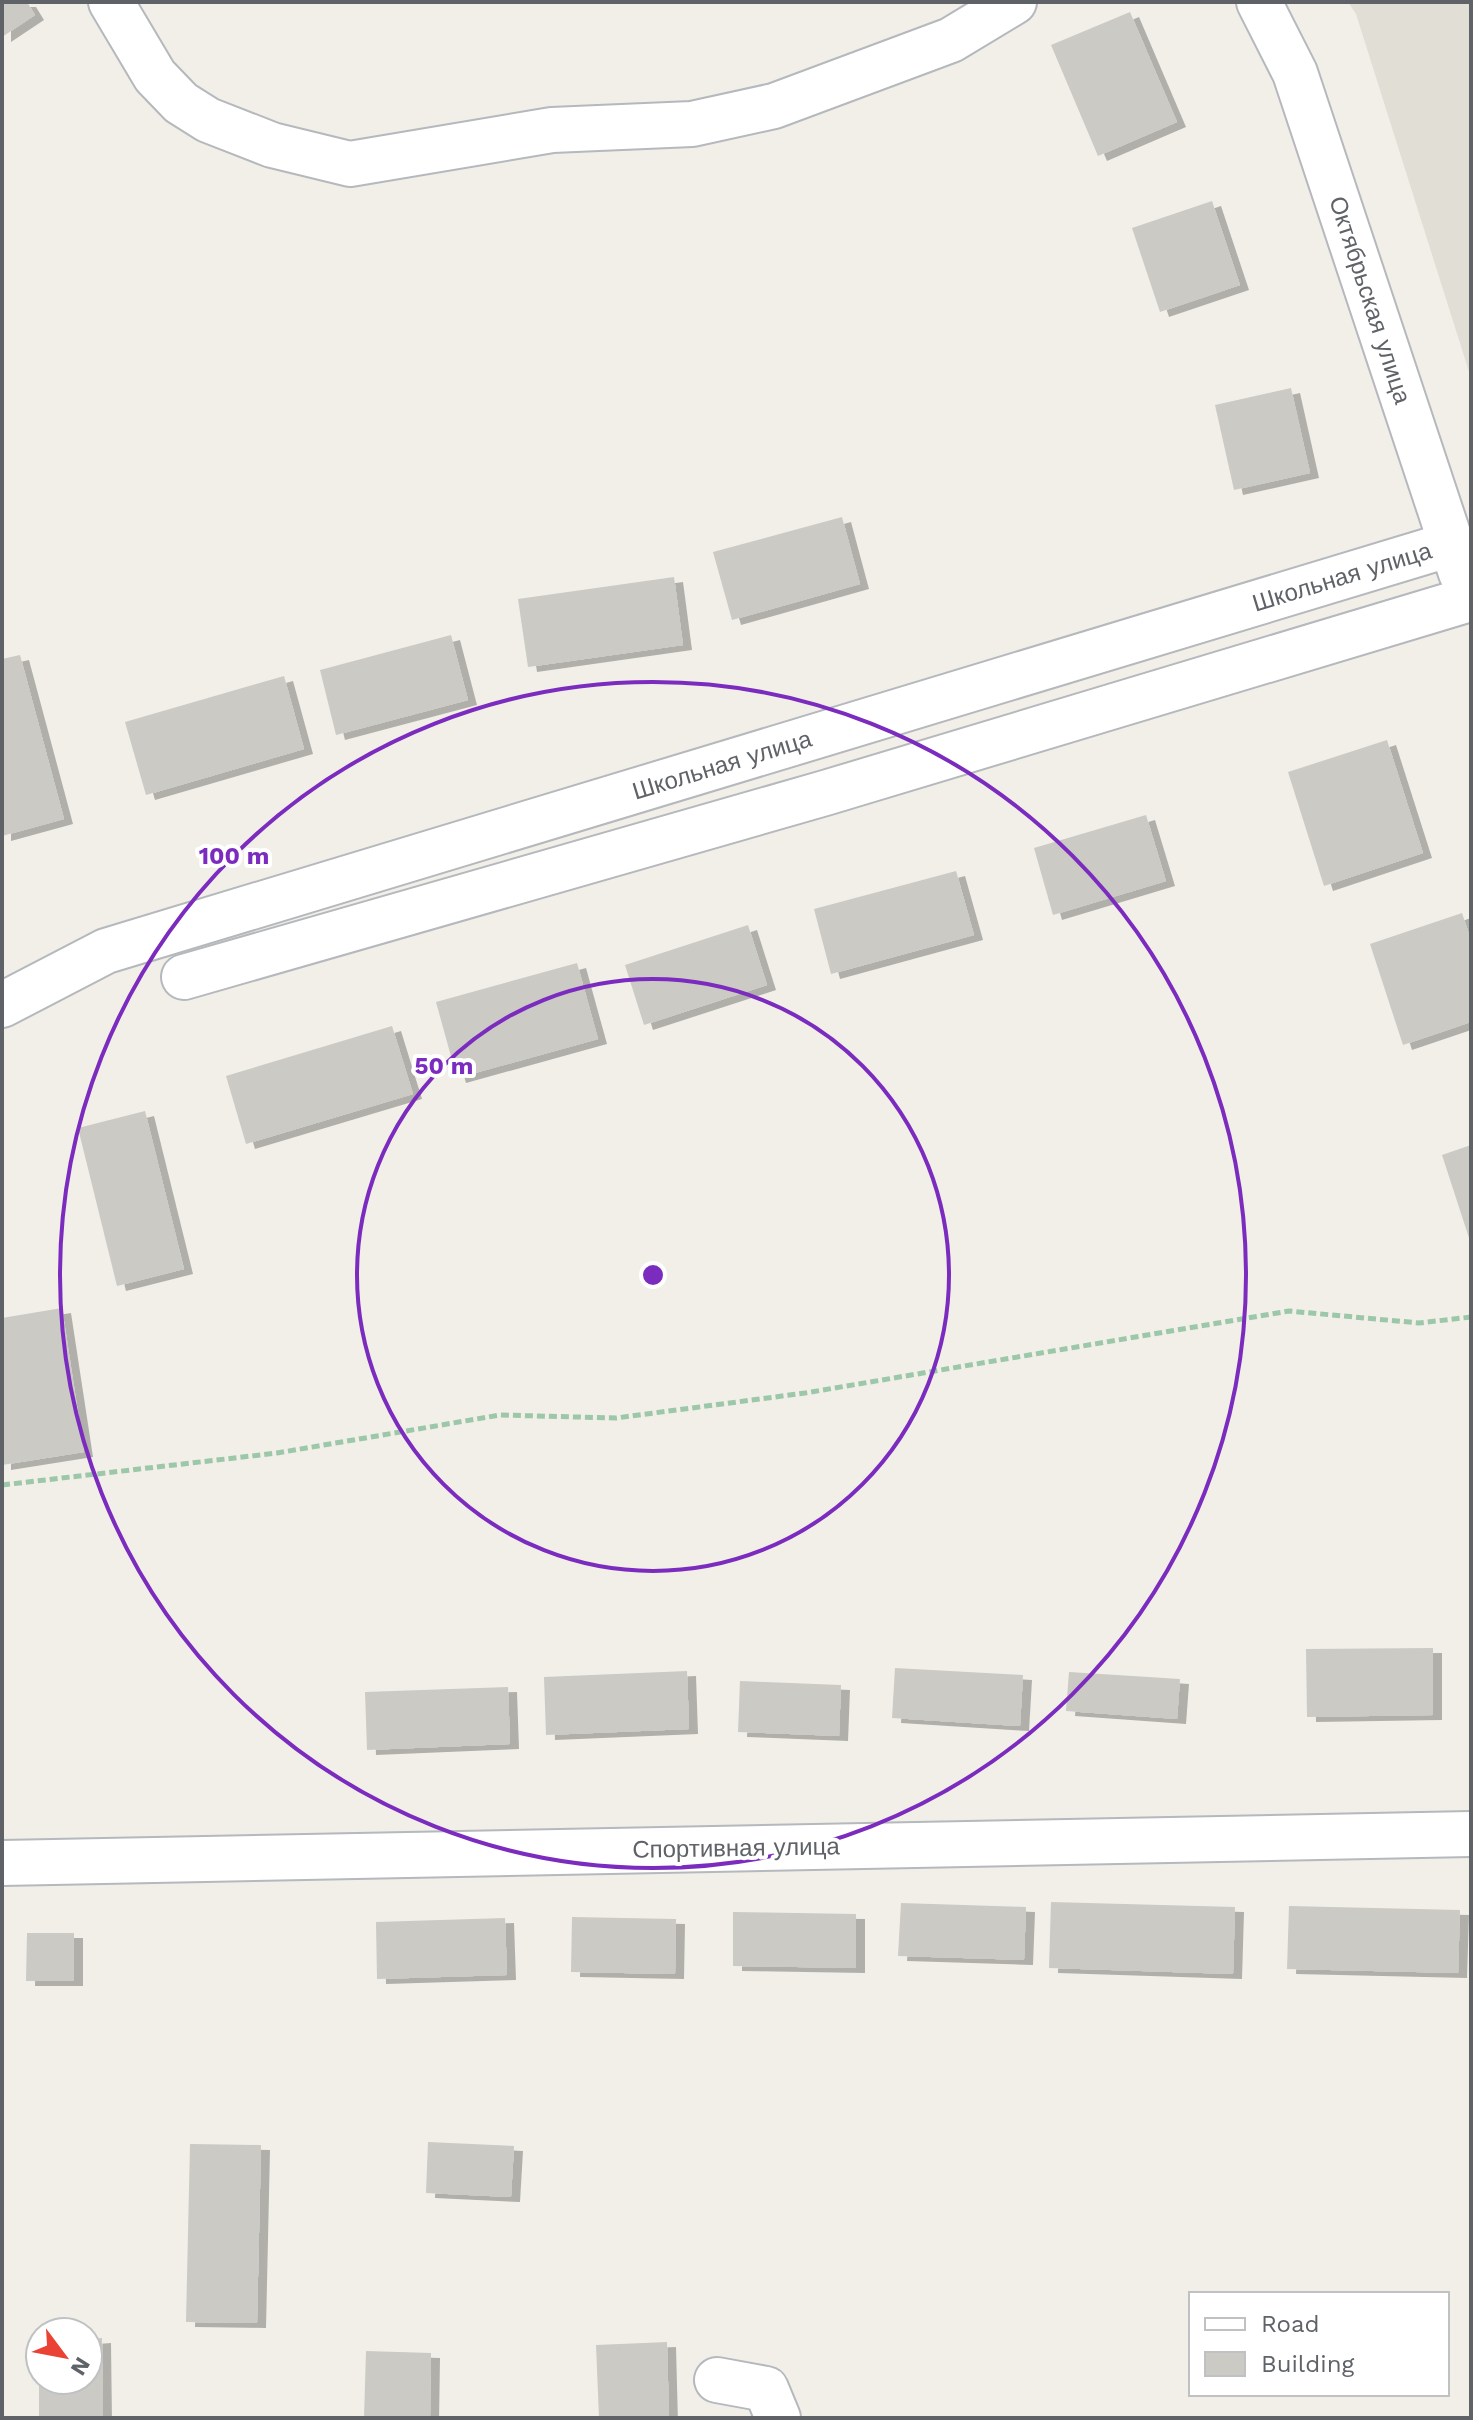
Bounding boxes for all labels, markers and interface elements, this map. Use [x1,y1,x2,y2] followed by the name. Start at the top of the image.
[1323,193,1417,408] street label: Октябрьская улица
[1249,536,1436,618] street label: Школьная улица
[629,724,816,806] street label: Школьная улица
[199,842,269,870] text: 100 m
[415,1052,473,1080] text: 50 m
[639,1261,667,1289] centre of rings
[632,1832,841,1864] street label: Спортивная улица
[1189,2292,1449,2396] legend
[1261,2310,1320,2338] text: Road
[24,2316,104,2396] north arrow
[1261,2350,1354,2378] text: Building
[66,2353,95,2380] text: N

